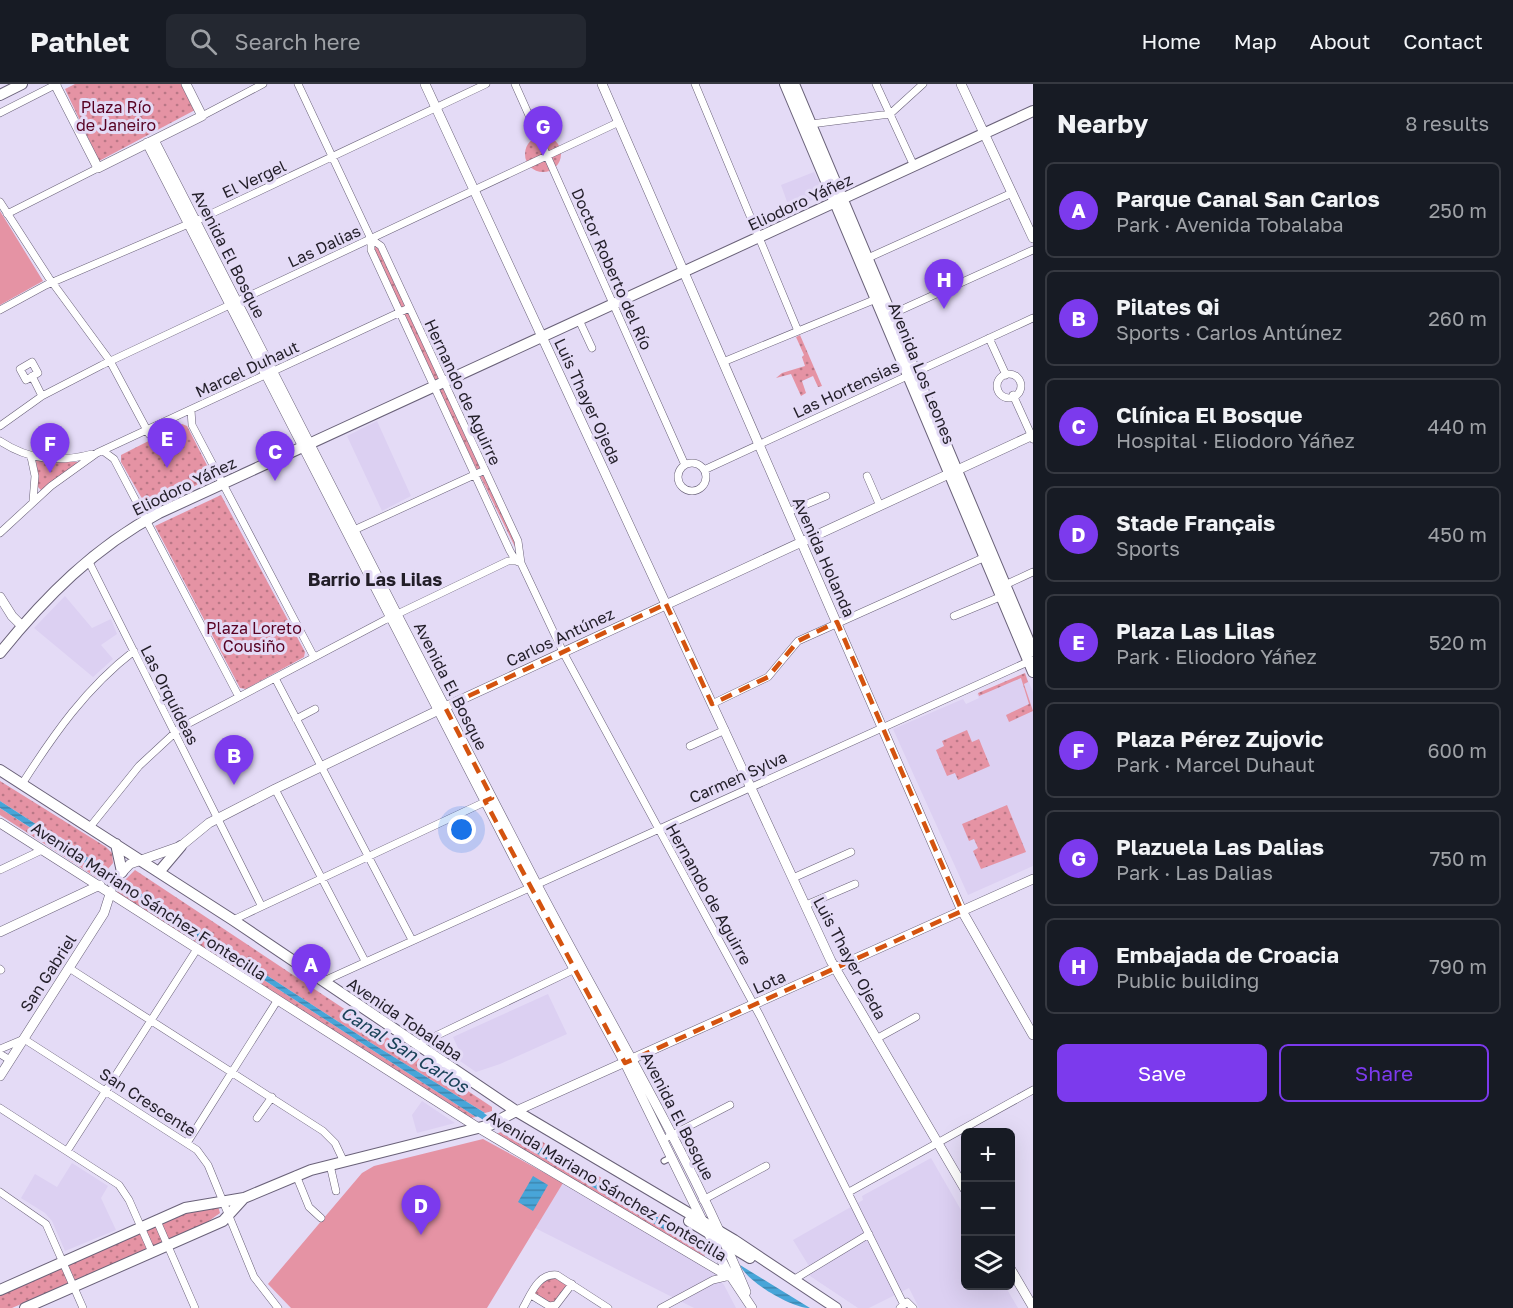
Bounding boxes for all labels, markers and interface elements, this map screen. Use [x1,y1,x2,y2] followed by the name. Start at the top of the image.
[166,14,586,68] search box
[30,25,130,58] text: Pathlet
[187,25,220,58] icon: search
[235,28,361,55] text: Search here
[1141,28,1201,54] text: Home
[1234,28,1277,54] text: Map
[1310,28,1370,54] text: About
[1403,28,1483,54] text: Contact
[76,97,156,135] park label: Plaza Río de Janeiro
[524,106,562,156] pin: G
[1057,108,1148,139] text: Nearby
[1405,111,1489,135] text: 8 results
[219,156,289,202] street label: El Vergel
[744,169,856,235] street label: Eliodoro Yáñez
[567,185,657,353] street label: Doctor Roberto del Río
[1116,185,1380,212] text: Parque Canal San Carlos
[188,187,270,321] street label: Avenida El Bosque
[1071,198,1086,222] text: A
[1429,198,1487,222] text: 250 m
[1116,212,1344,236] text: Park · Avenida Tobalaba
[284,220,364,272] street label: Las Dalias
[924,260,964,309] pin: H
[1116,293,1219,320] text: Pilates Qi
[884,299,960,447] street label: Avenida Los Leones
[1071,306,1086,330] text: B
[1428,306,1487,330] text: 260 m
[420,316,506,468] street label: Hernando de Aguirre
[1116,320,1342,344] text: Sports · Carlos Antúnez
[550,335,626,467] street label: Luis Thayer Ojeda
[192,336,302,402] street label: Marcel Duhaut
[790,356,902,422] street label: Las Hortensias
[1116,401,1303,428] text: Clínica El Bosque
[1071,414,1086,438] text: C
[1428,414,1487,438] text: 440 m
[148,418,186,468] pin: E
[31,424,70,473] pin: F
[1116,428,1355,452] text: Hospital · Eliodoro Yáñez
[256,432,294,481] pin: C
[129,452,239,520] street label: Eliodoro Yáñez
[789,494,859,620] street label: Avenida Holanda
[1116,509,1275,536] text: Stade Français
[1071,522,1086,546] text: D
[1428,522,1487,546] text: 450 m
[1116,536,1180,560] text: Sports
[308,568,442,590] district label: Barrio Las Lilas
[503,603,617,671] street label: Carlos Antúnez
[1116,617,1275,644] text: Plaza Las Lilas
[206,618,302,656] park label: Plaza Loreto Cousiño
[410,619,492,753] street label: Avenida El Bosque
[1072,630,1085,654] text: E
[1429,630,1487,654] text: 520 m
[136,642,204,748] street label: Las Orquídeas
[1116,644,1317,668] text: Park · Eliodoro Yáñez
[1116,725,1323,752] text: Plaza Pérez Zujovic
[214,736,254,785] pin: B
[1073,738,1084,762] text: F
[1427,738,1487,762] text: 600 m
[686,747,790,807] street label: Carmen Sylva
[1116,752,1315,776] text: Park · Marcel Duhaut
[447,815,476,844] your location
[28,817,270,985] street label: Avenida Mariano Sánchez Fontecilla
[662,820,756,968] street label: Hernando de Aguirre
[1116,833,1324,860] text: Plazuela Las Dalias
[1071,846,1086,870] text: G
[1430,846,1487,870] text: 750 m
[1116,860,1273,884] text: Park · Las Dalias
[809,893,891,1023] street label: Luis Thayer Ojeda
[16,931,80,1015] street label: San Gabriel
[1116,941,1339,968] text: Embajada de Croacia
[292,944,330,994] pin: A
[1071,954,1086,978] text: H
[1429,954,1487,978] text: 790 m
[749,966,789,998] street label: Lota
[1116,968,1259,992] text: Public building
[344,973,466,1065] street label: Avenida Tobalaba
[337,1001,474,1098] water label: Canal San Carlos
[1057,1044,1267,1102] button: Save
[1279,1044,1489,1102] button: Share
[637,1049,719,1183] street label: Avenida El Bosque
[96,1063,200,1141] street label: San Crescente
[483,1106,731,1266] street label: Avenida Mariano Sánchez Fontecilla
[961,1128,1015,1290] map controls
[961,1128,1015,1182] button: +
[961,1182,1015,1236] button: −
[402,1186,440,1235] pin: D
[961,1236,1015,1290] button: layers

